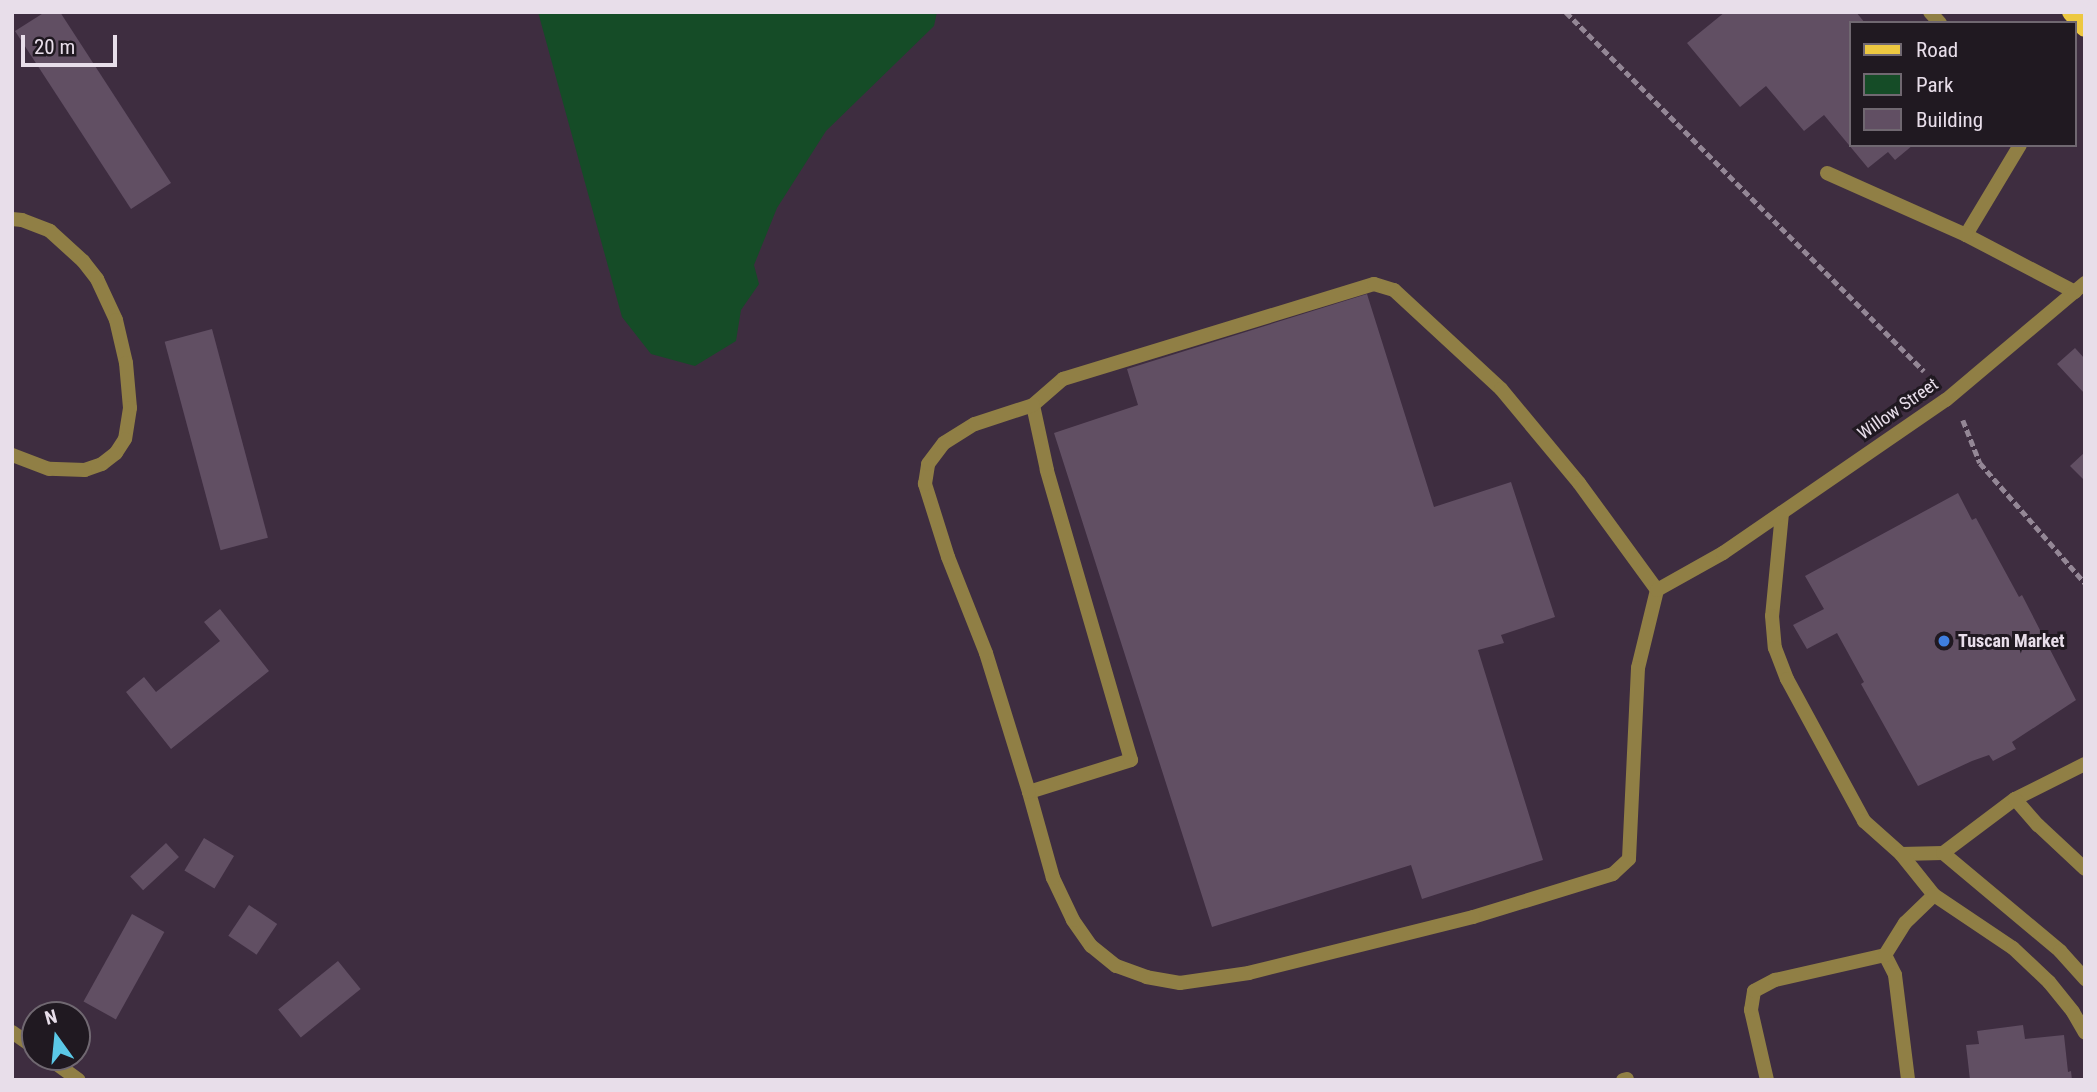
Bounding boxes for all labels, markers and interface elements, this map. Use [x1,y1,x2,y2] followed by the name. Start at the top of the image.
[24,21,121,65] scale bar
[1848,21,2076,147] legend
[34,35,75,59] text: 20 m
[1916,38,1958,62] text: Road
[1916,73,1953,97] text: Park
[1916,108,1983,132] text: Building
[1854,373,1942,445] street label: Willow Street
[1958,630,2065,652] place label: Tuscan Market
[1936,633,1952,649] marker: Tuscan Market
[21,1001,91,1071] north arrow
[42,1005,60,1030] text: N

